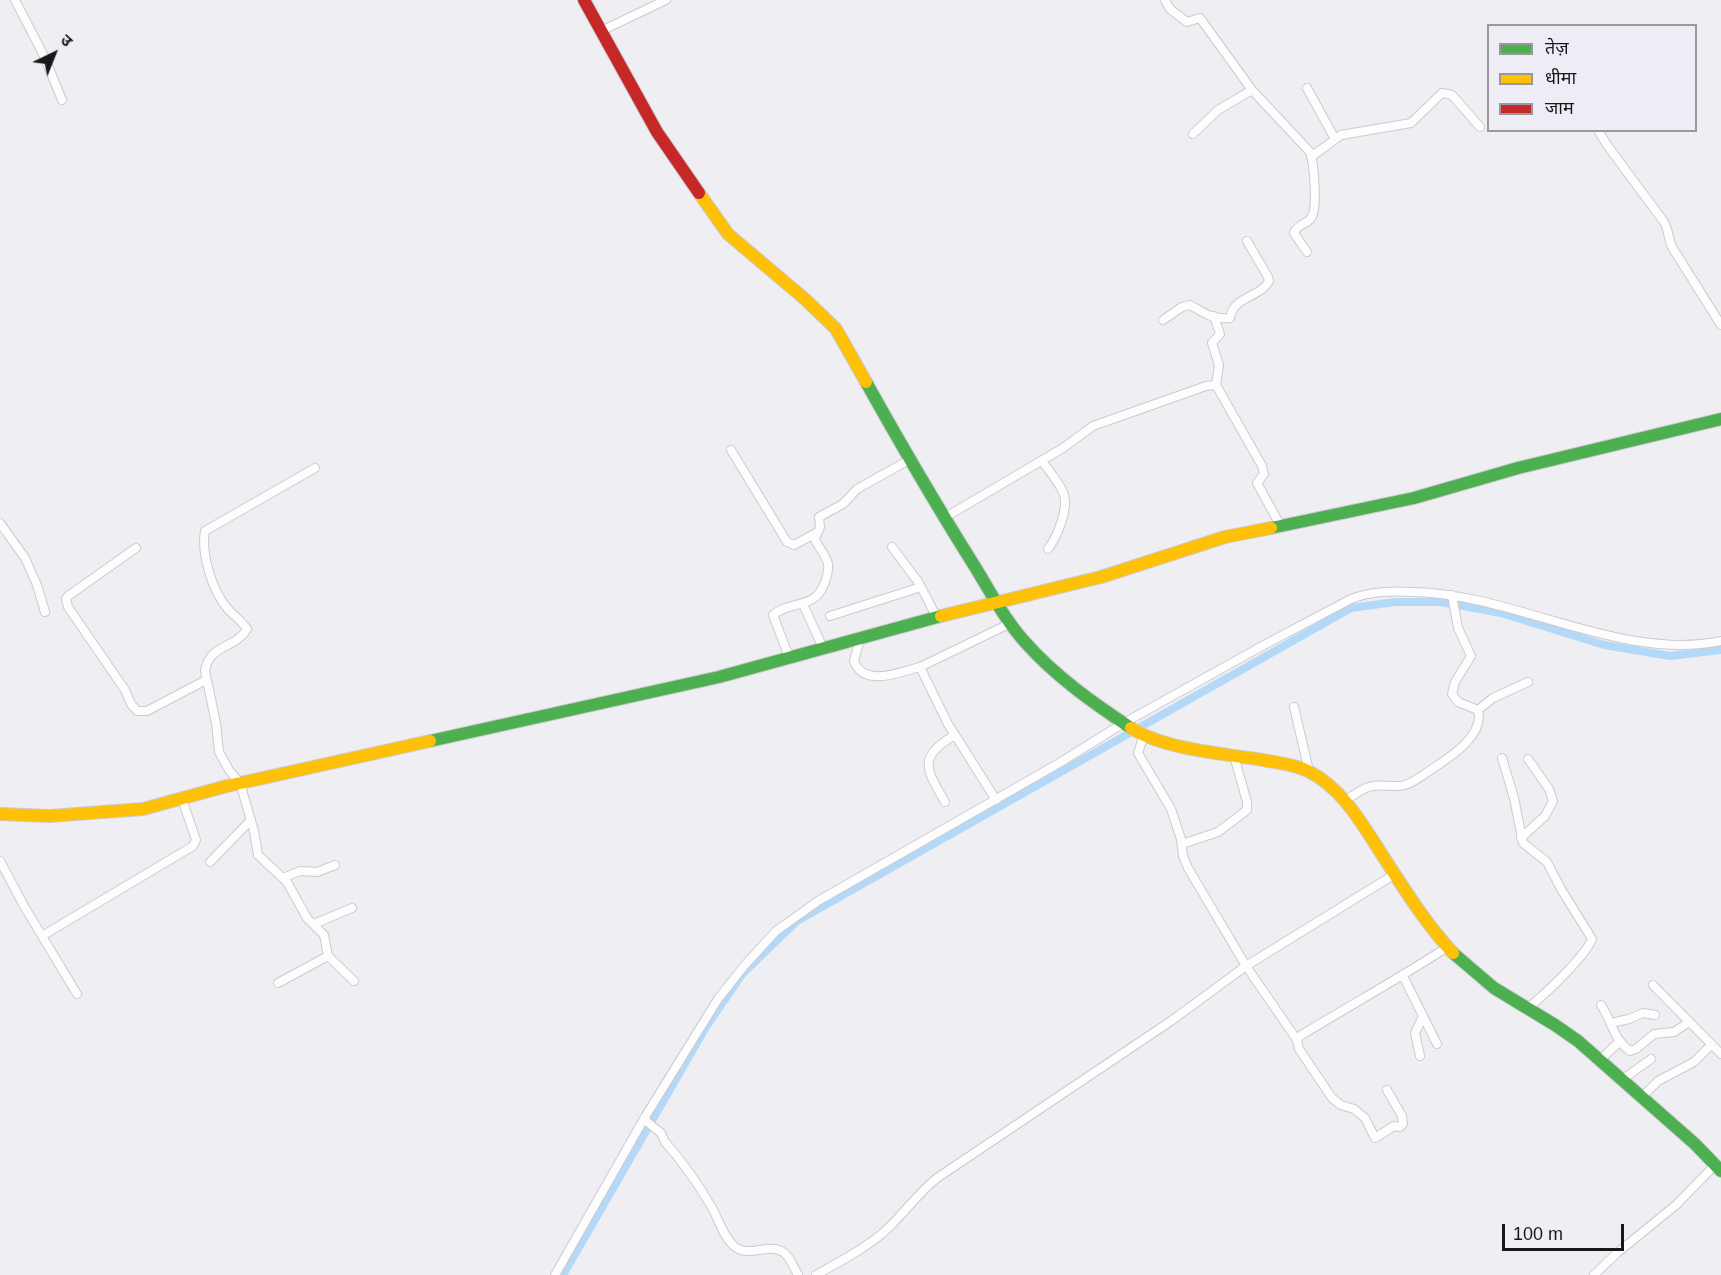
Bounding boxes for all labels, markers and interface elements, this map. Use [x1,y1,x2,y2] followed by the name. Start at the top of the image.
[24,24,84,84] north arrow
[1487,24,1697,132] legend
[57,31,76,50] text: उ
[1545,38,1569,58] text: तेज़
[1545,68,1576,88] text: धीमा
[1545,98,1574,118] text: जाम
[1505,1212,1626,1250] scale bar
[1513,1224,1563,1244] text: 100 m

